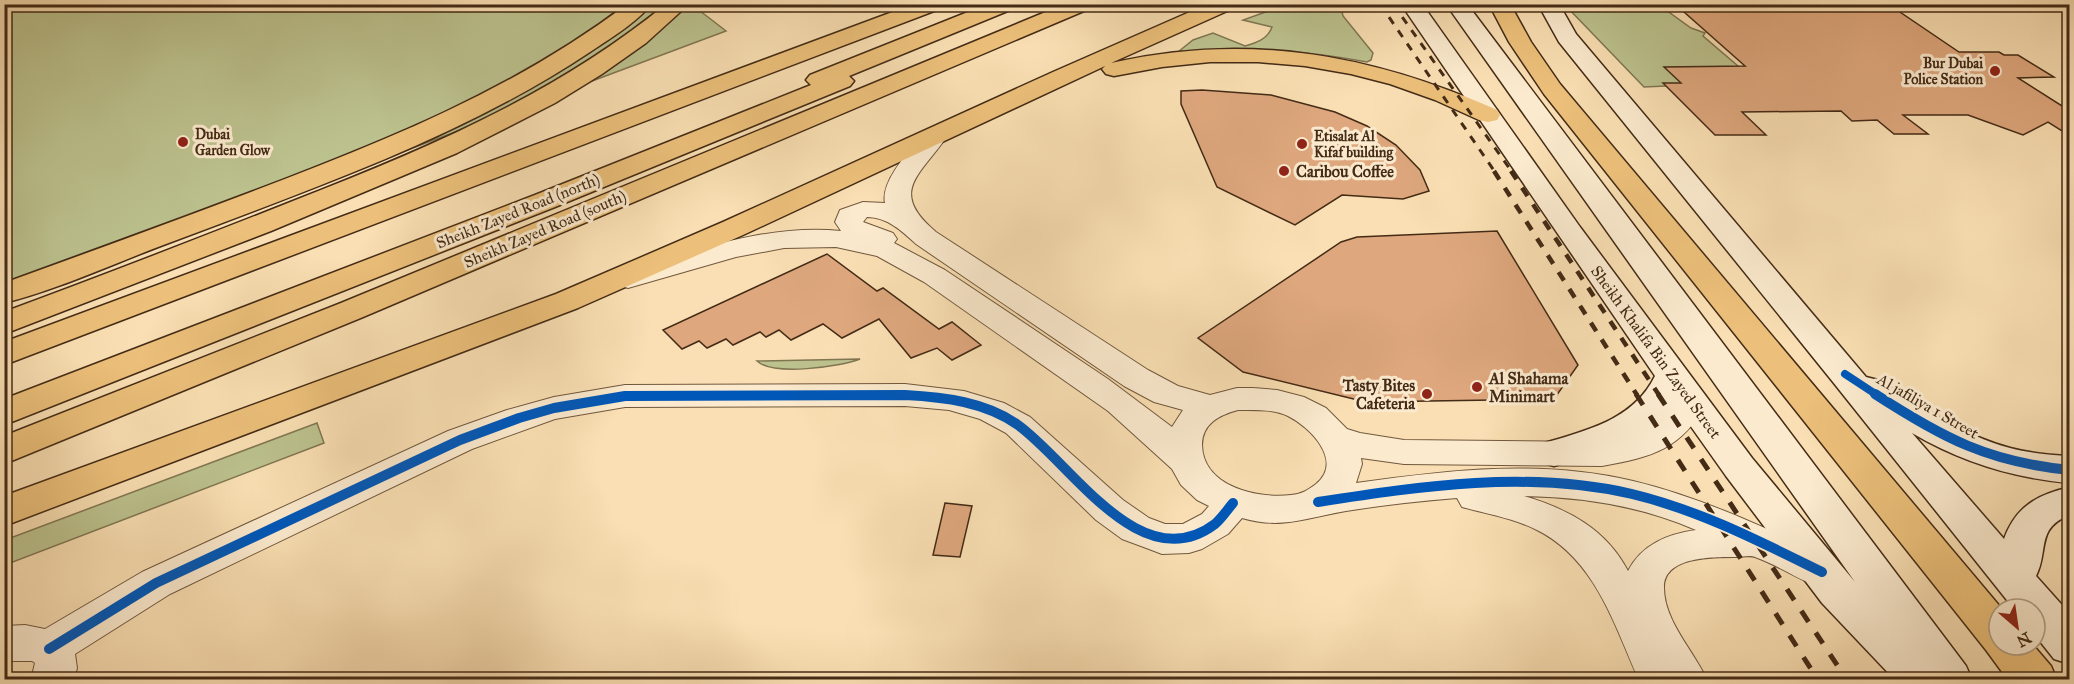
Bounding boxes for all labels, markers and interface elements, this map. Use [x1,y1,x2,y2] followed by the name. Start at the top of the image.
[1903,55,1983,88] place label: Bur Dubai Police Station
[1988,64,2002,78] marker: Bur Dubai Police Station
[195,126,271,159] place label: Dubai Garden Glow
[1314,128,1393,162] place label: Etisalat Al Kifaf building
[176,135,190,149] marker: Dubai Garden Glow
[1295,137,1309,151] marker: Etisalat Al Kifaf building
[1296,162,1394,181] place label: Caribou Coffee
[1277,164,1291,178] marker: Caribou Coffee
[433,169,603,253] street label: Sheikh Zayed Road (north)
[461,186,629,273] street label: Sheikh Zayed Road (south)
[1587,262,1725,442] street label: Sheikh Khalifa Bin Zayed Street
[1488,369,1569,406] place label: Al Shahama Minimart
[1873,369,1982,443] street label: Al jafiliya 1 Street
[1342,376,1416,413] place label: Tasty Bites Cafeteria
[1470,380,1484,394] marker: Al Shahama Minimart
[1420,387,1434,401] marker: Tasty Bites Cafeteria
[1987,597,2047,657] north arrow
[2013,628,2035,651] text: N

